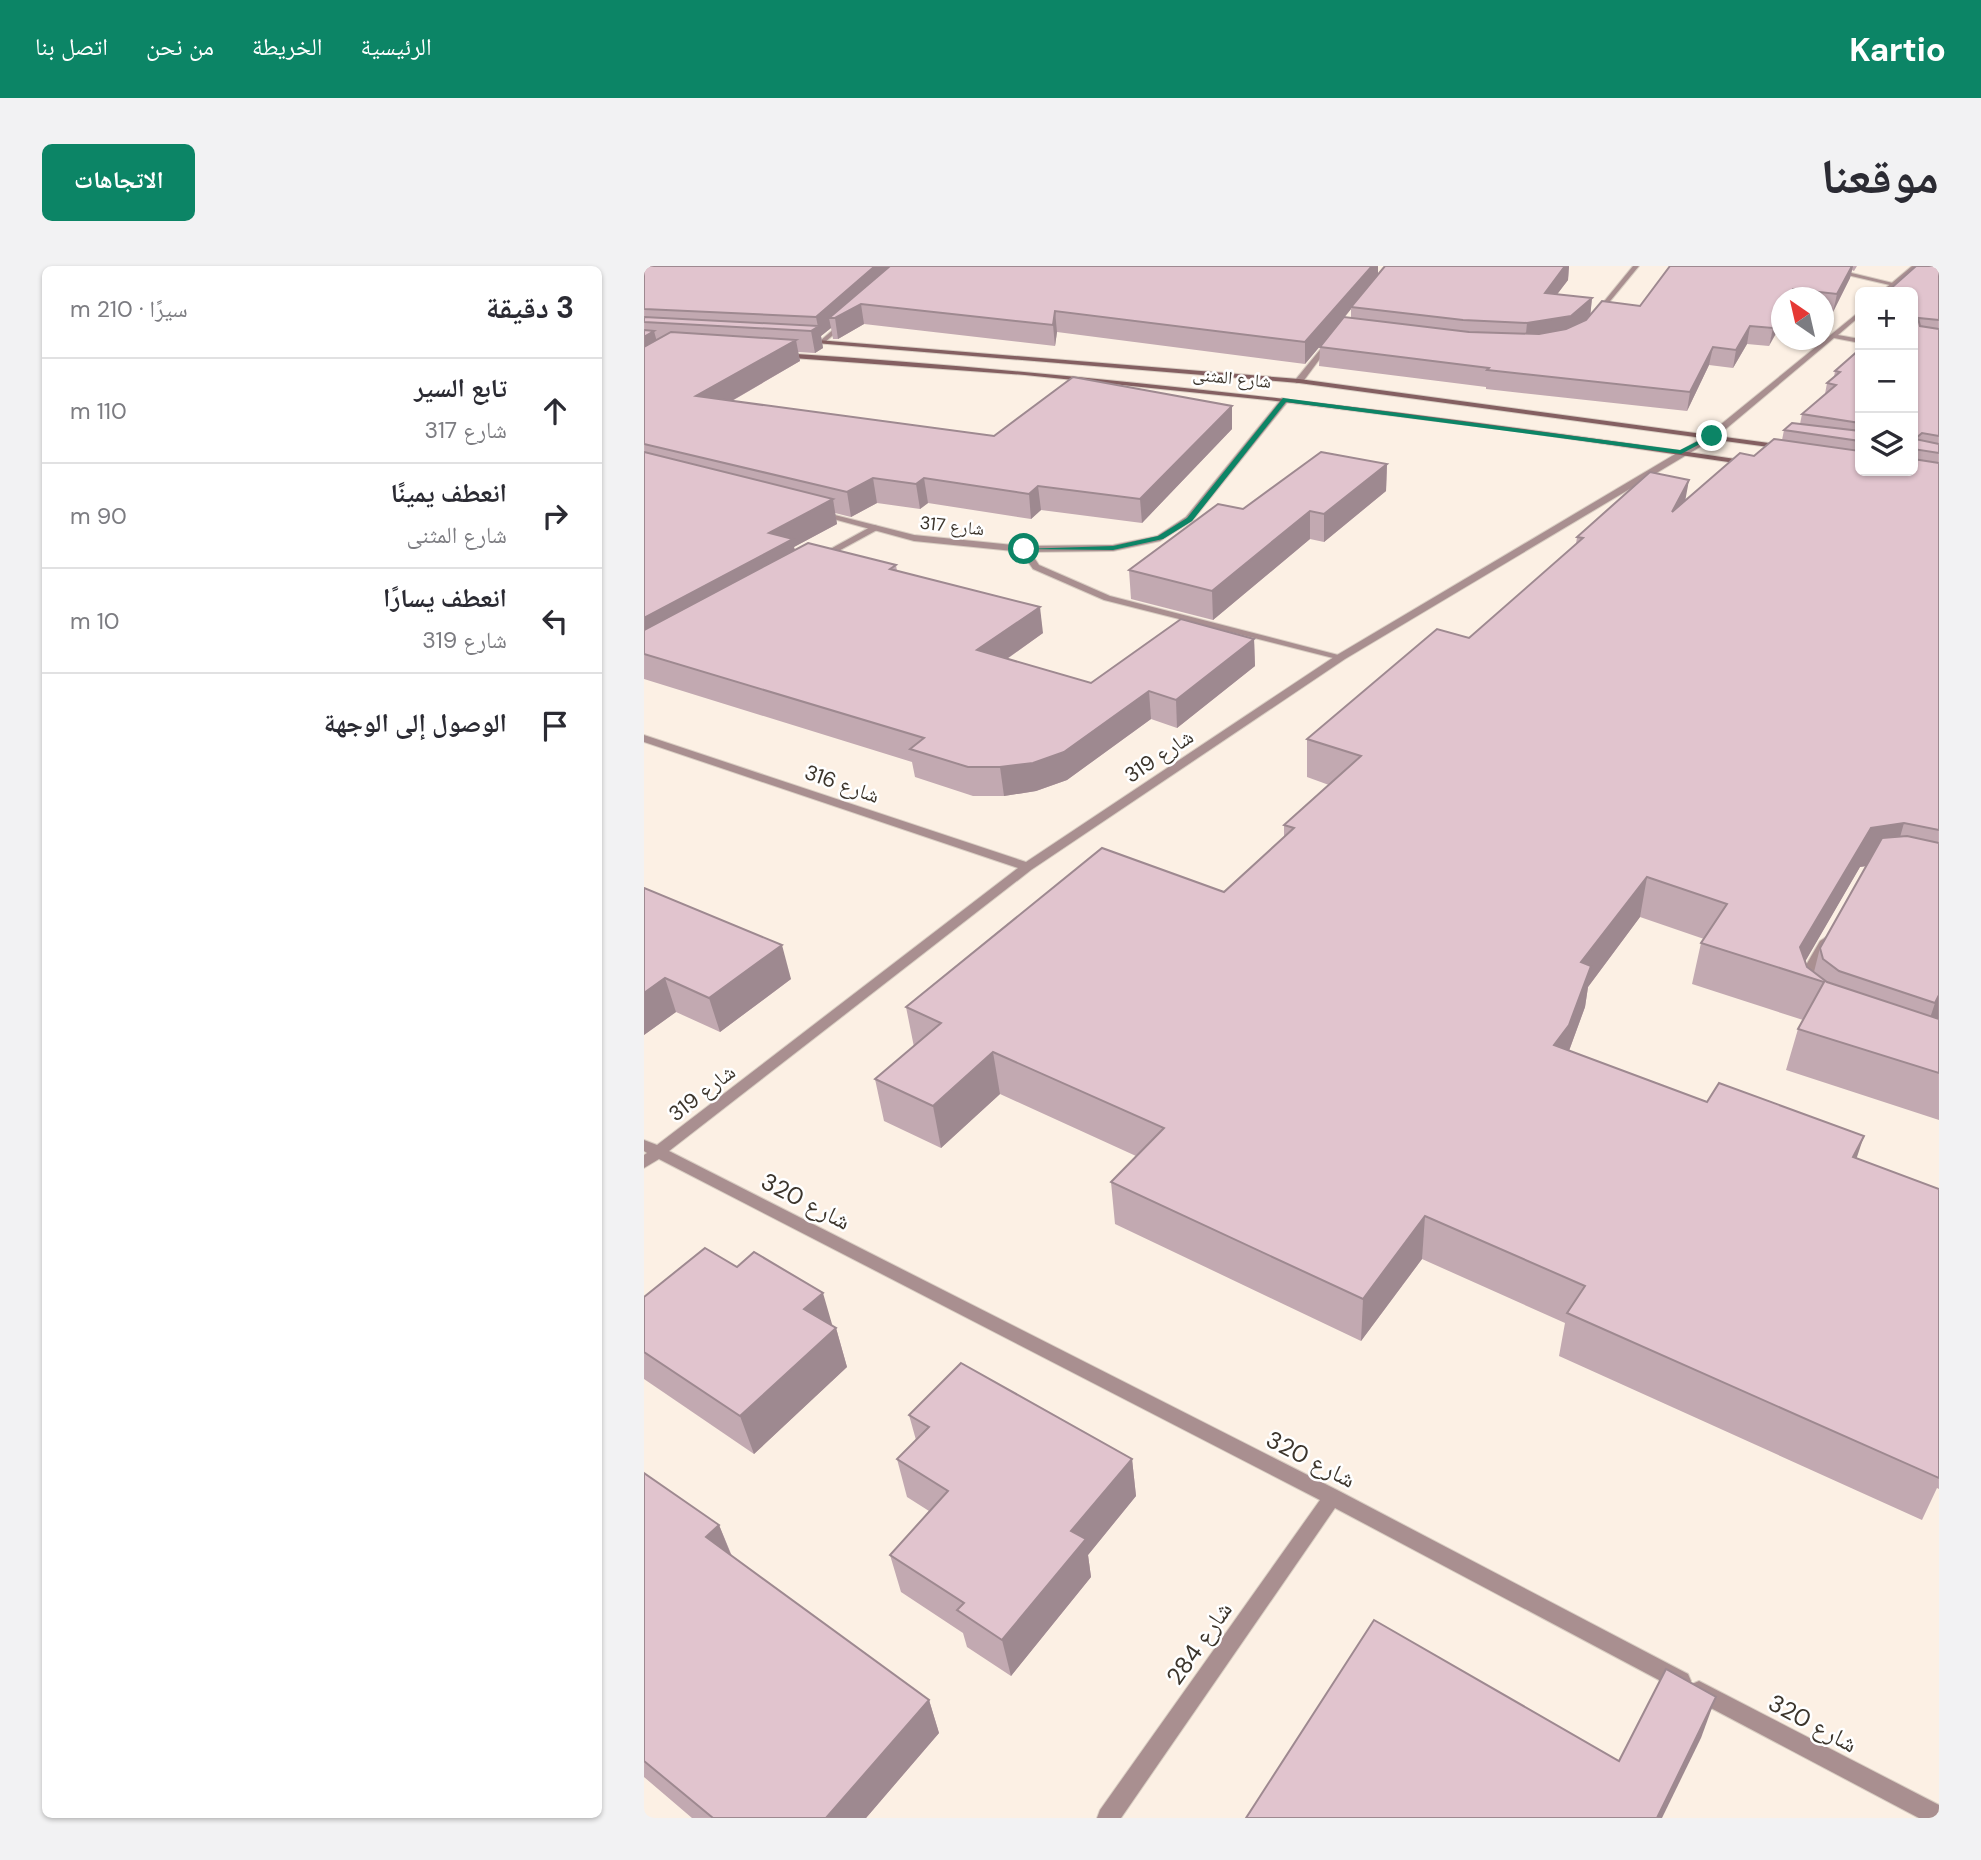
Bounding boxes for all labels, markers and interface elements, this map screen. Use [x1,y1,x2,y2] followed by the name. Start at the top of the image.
[1849,28,1946,71] text: Kartio
[35,31,108,62] text: اتصل بنا
[146,31,214,62] text: من نحن
[252,31,323,62] text: الخريطة
[361,31,432,62] text: الرئيسية
[42,144,195,221] button: الاتجاهات
[1821,144,1939,208] text: موقعنا
[1771,287,1834,350] north arrow
[1855,287,1918,476] map controls
[1855,287,1918,350] button: +
[486,288,574,327] text: 3 دقيقة
[70,294,188,324] text: سيرًا · 210 m
[1855,350,1918,413] button: −
[1192,362,1272,394] street label: شارع المثنى
[414,371,507,405] text: تابع السير
[536,392,574,430] icon: ahead
[70,396,127,426] text: 110 m
[1855,413,1918,476] button: layers
[424,415,507,445] text: شارع 317
[1696,420,1727,451] route end
[391,476,507,510] text: انعطف يمينًا
[536,497,574,535] icon: right
[70,501,127,531] text: 90 m
[919,511,985,541] street label: شارع 317
[407,520,507,550] text: شارع المثنى
[1008,533,1039,564] route start
[383,581,507,615] text: انعطف يسارًا
[536,602,574,640] icon: left
[70,606,120,636] text: 10 m
[422,625,507,655] text: شارع 319
[324,706,507,740] text: الوصول إلى الوجهة
[536,707,574,745] icon: arrive
[1119,723,1199,789] street label: شارع 319
[801,758,883,810] street label: شارع 316
[663,1058,741,1128] street label: شارع 319
[756,1165,856,1237] street label: شارع 320
[1261,1423,1361,1495] street label: شارع 320
[1159,1595,1239,1691] street label: شارع 284
[1763,1687,1863,1759] street label: شارع 320

